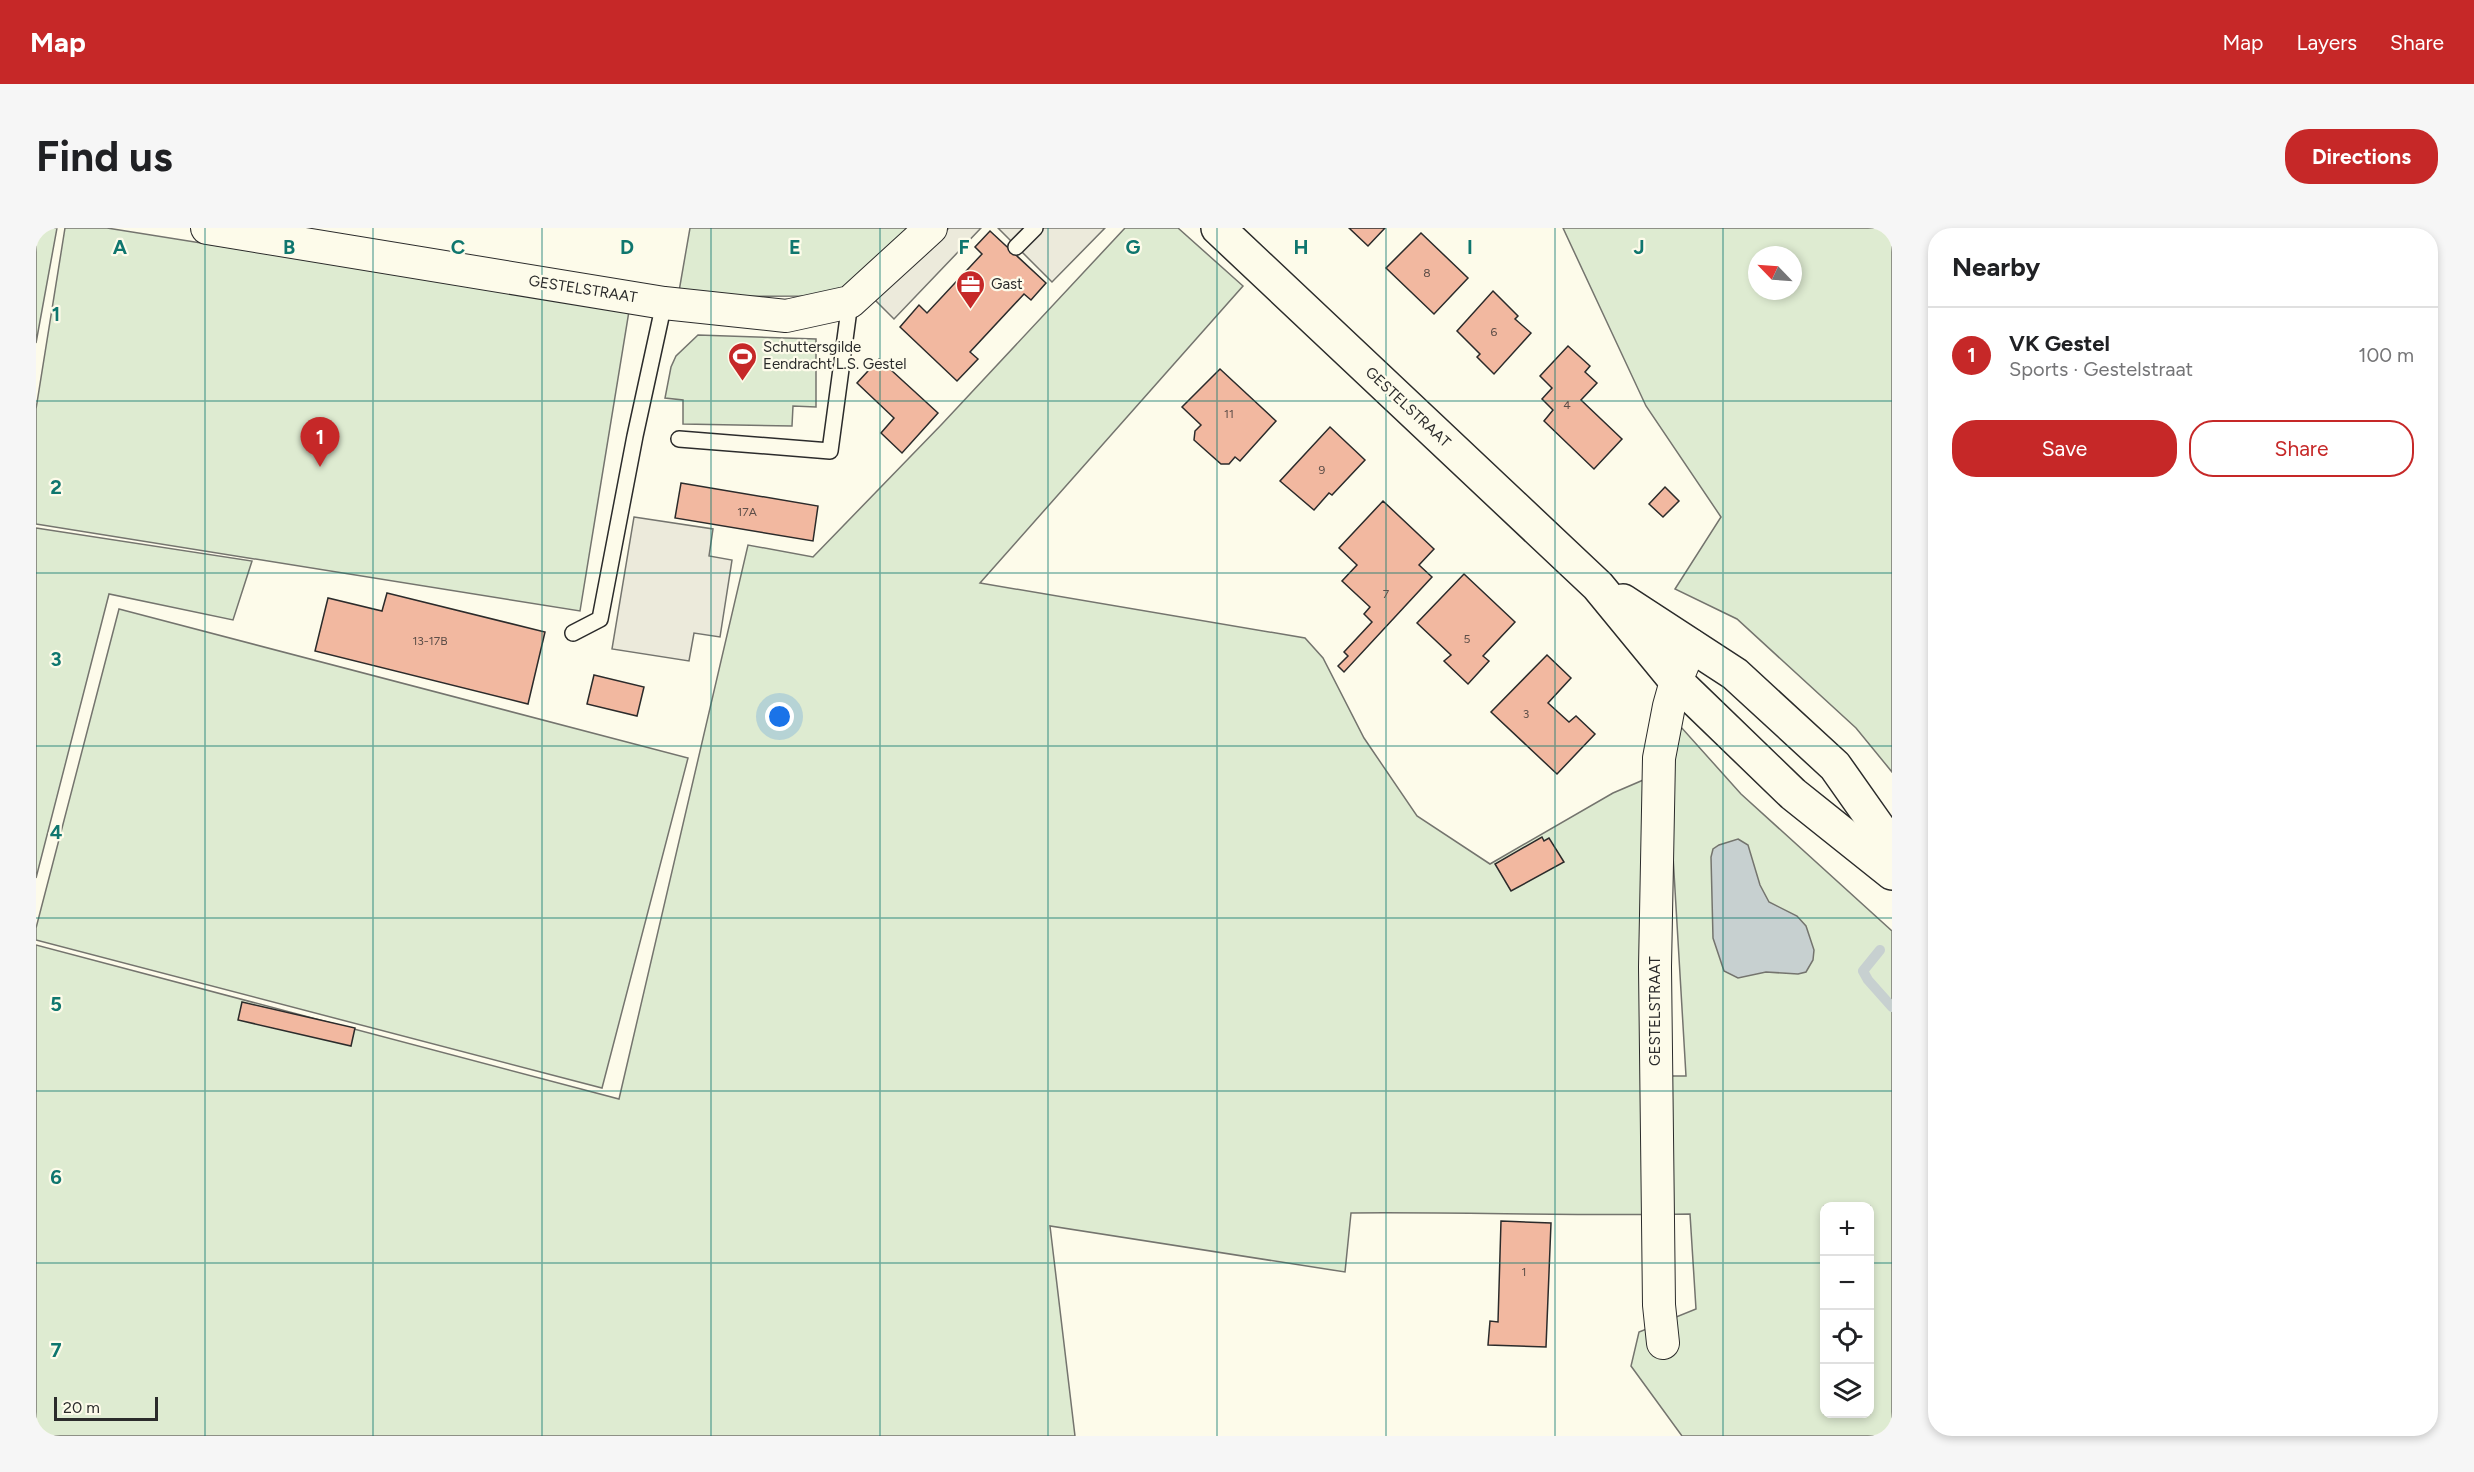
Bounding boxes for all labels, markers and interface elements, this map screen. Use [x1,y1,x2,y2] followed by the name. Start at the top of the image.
[30,25,86,59] text: Map
[2223,30,2263,55] text: Map
[2296,30,2357,55] text: Layers
[2390,30,2444,55] text: Share
[2285,129,2438,184] button: Directions
[36,131,173,182] text: Find us
[113,235,128,259] text: A
[283,235,295,259] text: B
[451,235,465,259] text: C
[620,235,634,259] text: D
[789,235,801,259] text: E
[958,235,970,259] text: F
[1126,235,1141,259] text: G
[1294,235,1309,259] text: H
[1467,235,1473,259] text: I
[1633,235,1645,259] text: J
[1748,246,1802,300] north arrow
[1952,251,2040,283] text: Nearby
[1423,266,1431,280] house number: 8
[954,268,986,310] office icon: Gast
[527,272,639,307] street label: GESTELSTRAAT
[991,275,1023,293] place label: Gast
[52,302,60,326] text: 1
[1491,325,1498,339] house number: 6
[2009,330,2110,357] text: VK Gestel
[763,338,906,373] place label: Schuttersgilde Eendracht L.S. Gestel
[726,340,758,382] sports icon: Schuttersgilde Eendracht L.S. Gestel
[1967,343,1976,367] text: 1
[2358,343,2414,367] text: 100 m
[2009,357,2193,381] text: Sports · Gestelstraat
[1362,363,1455,451] street label: GESTELSTRAAT
[1563,398,1571,412] house number: 4
[1224,407,1234,421] house number: 11
[300,418,340,467] pin: 1
[1952,420,2177,477] button: Save
[2189,420,2414,477] button: Share
[1319,463,1326,477] house number: 9
[50,475,62,499] text: 2
[737,505,757,519] house number: 17A
[1383,587,1390,601] house number: 7
[1464,632,1471,646] house number: 5
[412,634,448,648] house number: 13-17B
[50,647,62,671] text: 3
[765,702,794,731] your location
[1523,707,1529,721] house number: 3
[50,820,63,844] text: 4
[1646,955,1664,1066] street label: GESTELSTRAAT
[50,992,62,1016] text: 5
[50,1165,62,1189] text: 6
[1820,1202,1874,1418] map controls
[1820,1202,1874,1256] button: +
[1820,1256,1874,1310] button: −
[1522,1265,1526,1279] house number: 1
[1820,1310,1874,1364] button: locate
[50,1338,62,1362] text: 7
[1820,1364,1874,1418] button: layers
[54,1394,158,1422] scale bar
[63,1398,100,1417] text: 20 m

